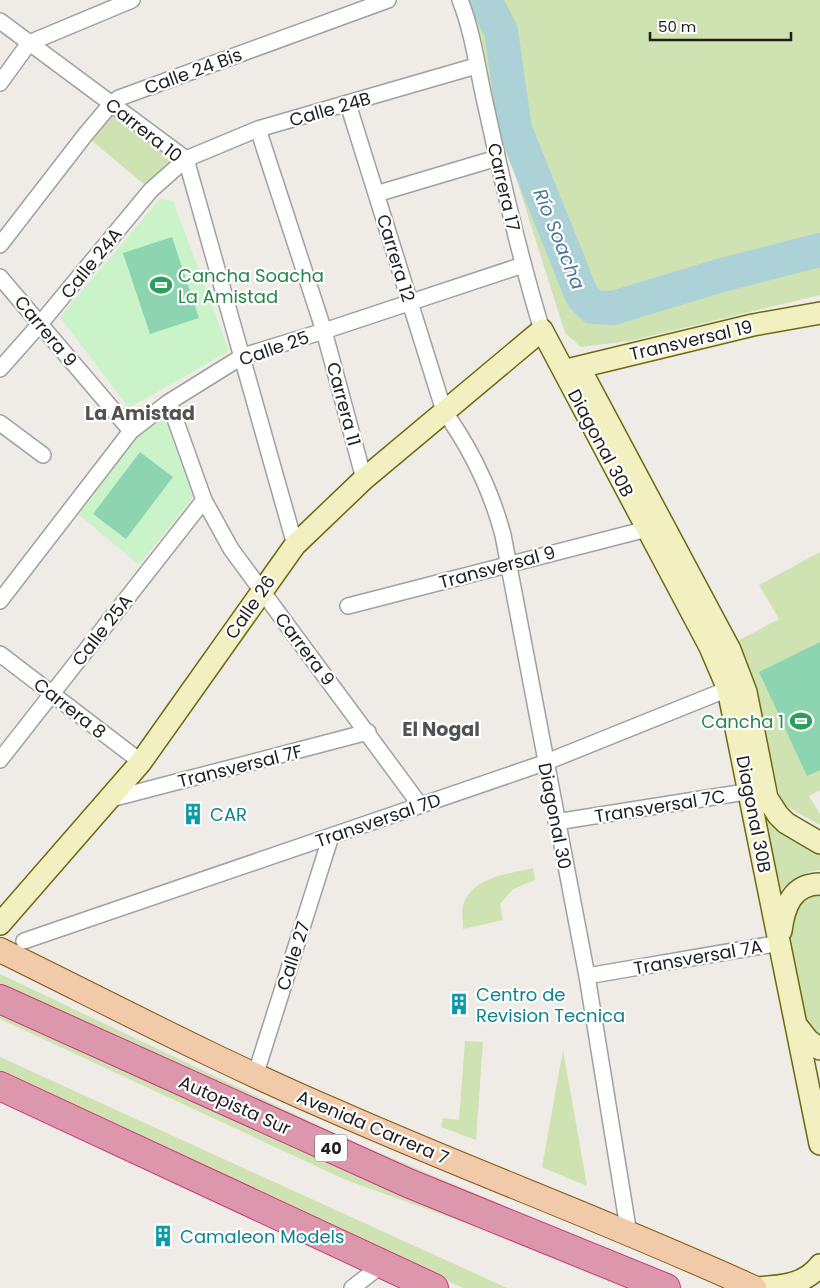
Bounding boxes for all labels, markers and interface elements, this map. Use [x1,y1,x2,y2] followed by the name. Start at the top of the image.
[650,10,791,42] scale bar
[658,16,696,37] text: 50 m
[141,42,245,100] street label: Calle 24 Bis
[286,85,374,133] street label: Calle 24B
[100,92,188,168] street label: Carrera 10
[482,140,526,234] street label: Carrera 17
[527,184,592,294] water label: Río Soacha
[371,211,421,305] street label: Carrera 12
[55,222,127,304] street label: Calle 24A
[178,263,324,309] place label: Cancha Soacha La Amistad
[148,272,174,298] sports icon: Cancha Soacha La Amistad
[9,290,83,372] street label: Carrera 9
[627,314,755,366] street label: Transversal 19
[236,324,312,372] street label: Calle 25
[321,359,367,449] street label: Carrera 11
[562,385,640,501] street label: Diagonal 30B
[85,400,195,427] district label: La Amistad
[436,539,558,595] street label: Transversal 9
[219,570,281,644] street label: Calle 26
[66,589,138,671] street label: Calle 25A
[269,607,341,691] street label: Carrera 9
[29,672,111,744] street label: Carrera 8
[788,708,814,734] sports icon: Cancha 1
[701,709,784,734] place label: Cancha 1
[402,716,480,743] district label: El Nogal
[175,738,305,794] street label: Transversal 7F
[730,753,778,875] street label: Diagonal 30B
[532,761,578,871] street label: Diagonal 30
[593,783,727,829] street label: Transversal 7C
[312,787,444,853] street label: Transversal 7D
[180,801,206,827] building icon: CAR
[210,802,247,827] place label: CAR
[270,918,316,994] street label: Calle 27
[632,933,764,981] street label: Transversal 7A
[476,982,625,1028] place label: Centro de Revision Tecnica
[446,991,472,1017] building icon: Centro de Revision Tecnica
[175,1069,295,1141] street label: Autopista Sur
[293,1084,453,1170] street label: Avenida Carrera 7
[315,1134,347,1162] road number: 40
[150,1223,176,1249] building icon: Camaleon Models
[180,1224,344,1249] place label: Camaleon Models

